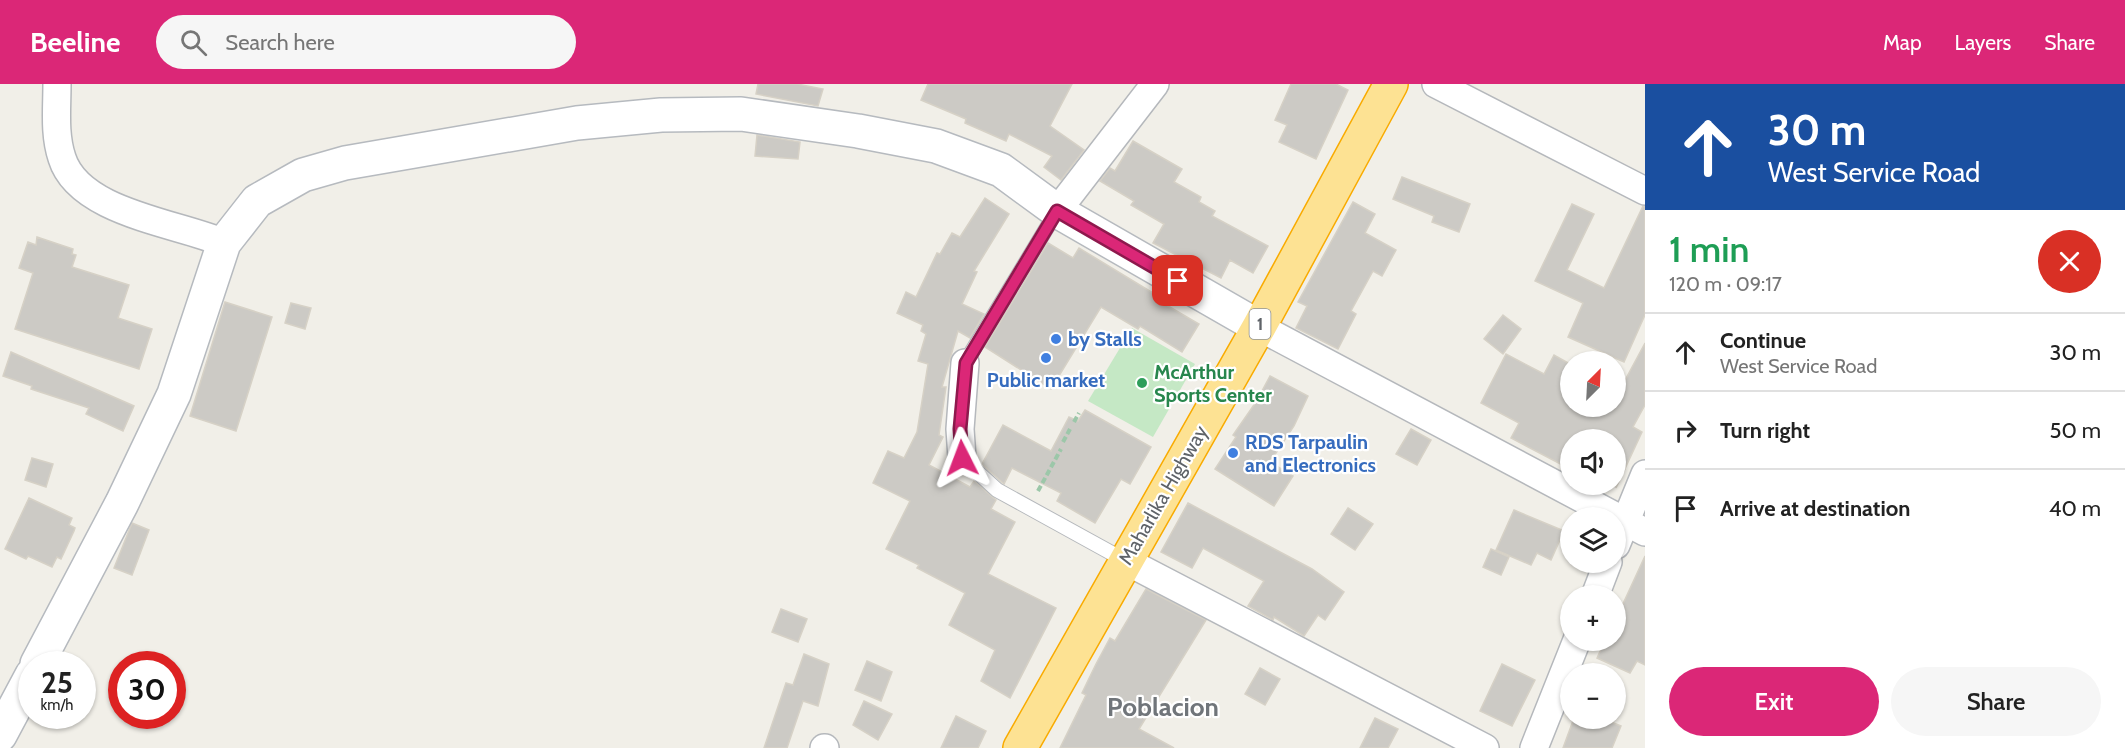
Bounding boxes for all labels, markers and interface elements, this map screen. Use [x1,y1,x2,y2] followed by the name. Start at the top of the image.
[156,15,576,69] search box
[30,25,120,59] text: Beeline
[177,26,210,59] icon: search
[225,29,335,56] text: Search here
[1883,30,1922,55] text: Map
[1955,30,2011,55] text: Layers
[2044,30,2095,55] text: Share
[1768,104,1866,156] text: 30 m
[1669,108,1747,186] icon: ahead
[1768,156,1980,189] text: West Service Road
[1669,227,1749,271] text: 1 min
[2038,230,2101,293] button: close
[1152,255,1203,306] pin
[1161,264,1194,297] icon: arrive
[1669,272,1782,296] text: 120 m · 09:17
[1250,309,1270,339] road number: 1
[1068,327,1142,351] place label: by Stalls
[1720,327,1806,354] text: Continue
[1049,332,1063,346] marker: by Stalls
[1669,336,1702,369] icon: ahead
[2049,339,2101,366] text: 30 m
[1039,351,1053,365] marker: Public market
[1560,351,1626,417] north arrow
[1560,351,1626,729] map controls
[1720,354,1877,378] text: West Service Road
[1154,360,1272,407] place label: McArthur Sports Center
[987,368,1105,392] place label: Public market
[1135,376,1149,390] marker: McArthur Sports Center
[1669,414,1702,447] icon: right
[1720,417,1810,444] text: Turn right
[2049,417,2101,444] text: 50 m
[1113,421,1213,569] street label: Maharlika Highway
[930,426,994,490] position arrow
[1560,429,1626,495] button: sound
[1245,430,1376,477] place label: RDS Tarpaulin and Electronics
[1226,446,1240,460] marker: RDS Tarpaulin and Electronics
[1669,492,1702,525] icon: arrive
[1720,495,1910,522] text: Arrive at destination
[2049,495,2101,522] text: 40 m
[1560,507,1626,573] button: layers
[1560,585,1626,651] button: +
[108,651,186,729] speed limit sign: 30
[1560,663,1626,729] button: −
[41,664,73,701] text: 25
[1669,667,1879,736] button: Exit
[1891,667,2101,736] button: Share
[1107,691,1219,723] district label: Poblacion
[41,696,73,714] text: km/h

